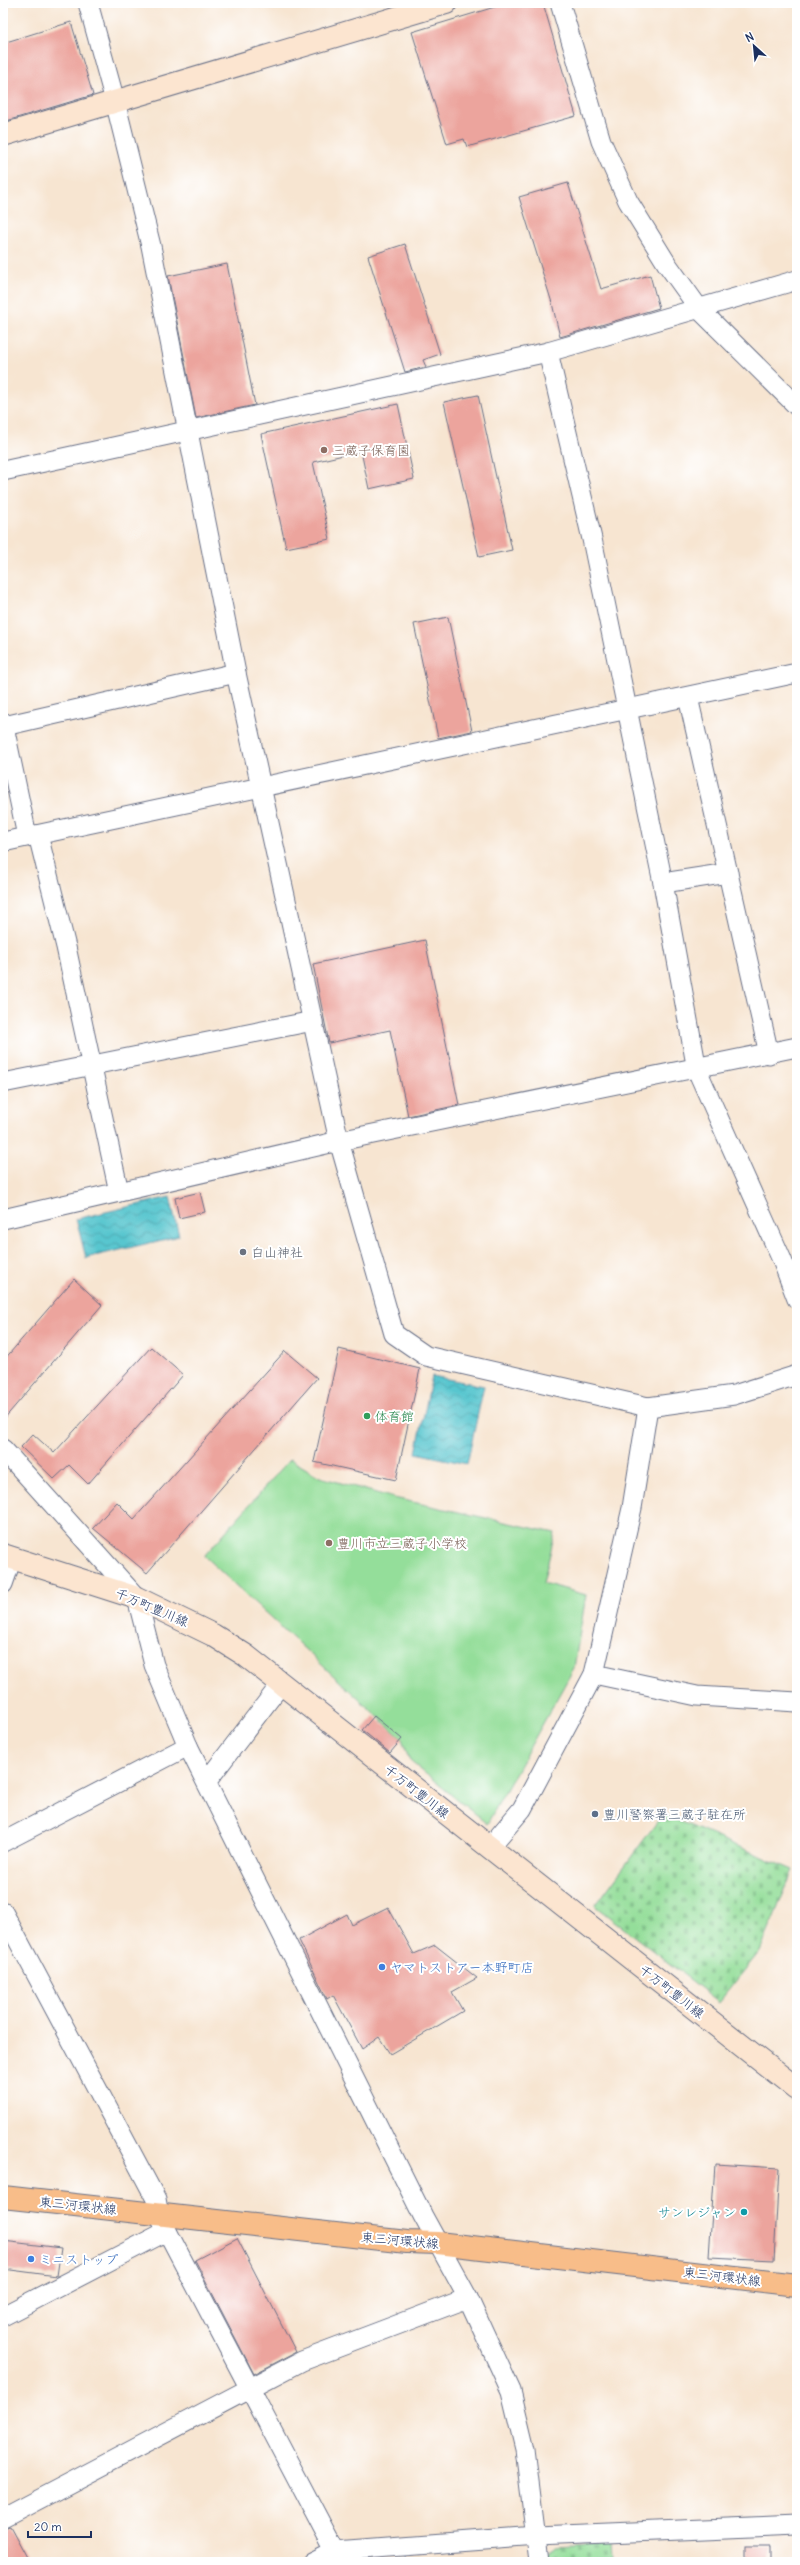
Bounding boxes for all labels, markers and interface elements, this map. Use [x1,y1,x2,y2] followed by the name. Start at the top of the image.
[734,26,774,66] north arrow
[743,29,756,45] text: N
[332,442,410,459] place label: 三蔵子保育園
[319,445,329,455] marker: 三蔵子保育園
[251,1244,303,1261] place label: 白山神社
[238,1247,248,1257] marker: 白山神社
[375,1408,414,1425] place label: 体育館
[362,1411,372,1421] marker: 体育館
[337,1535,467,1552] place label: 豊川市立三蔵子小学校
[324,1538,334,1548] marker: 豊川市立三蔵子小学校
[113,1584,192,1631] street label: 千万町豊川線
[381,1761,453,1823] street label: 千万町豊川線
[603,1806,746,1823] place label: 豊川警察署三蔵子駐在所
[590,1809,600,1819] marker: 豊川警察署三蔵子駐在所
[390,1959,534,1976] place label: ヤマトストアー本野町店
[636,1961,708,2023] street label: 千万町豊川線
[377,1962,387,1972] marker: ヤマトストアー本野町店
[38,2193,119,2218] street label: 東三河環状線
[658,2204,736,2221] place label: サンレジャン
[739,2207,749,2217] marker: サンレジャン
[360,2229,441,2252] street label: 東三河環状線
[39,2251,118,2268] place label: ミニストップ
[26,2254,36,2264] marker: ミニストップ
[682,2263,763,2290] street label: 東三河環状線
[28,2513,91,2539] scale bar
[34,2519,62,2534] text: 20 m

